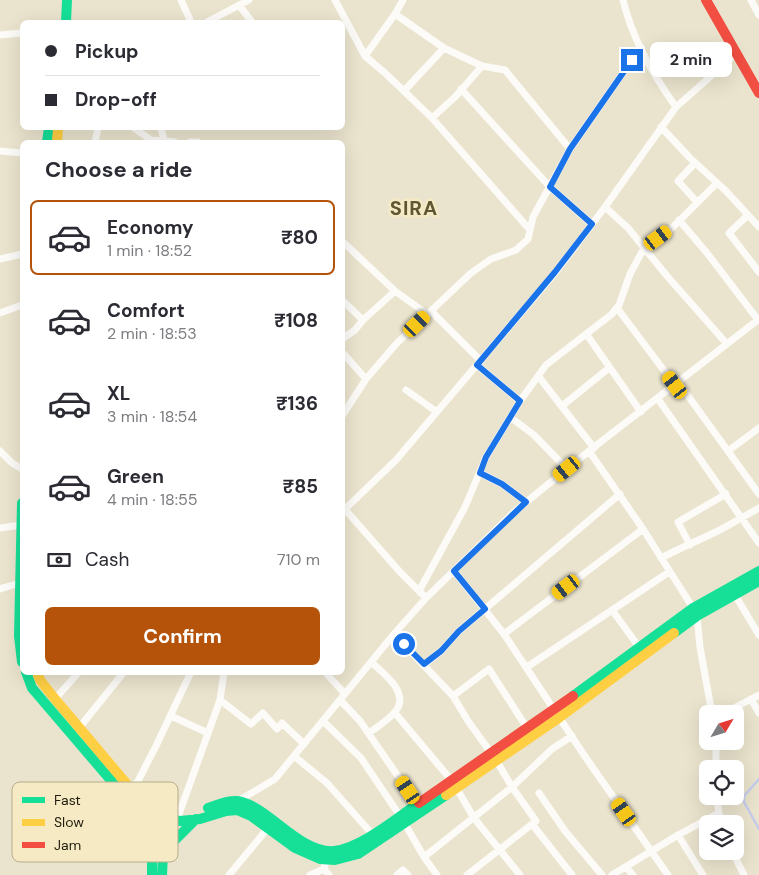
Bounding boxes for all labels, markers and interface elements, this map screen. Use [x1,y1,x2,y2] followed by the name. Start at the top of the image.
[75,39,139,64] text: Pickup
[650,42,732,78] callout: 2 min
[621,49,643,71] route end
[670,49,712,70] text: 2 min
[75,87,157,112] text: Drop-off
[45,155,193,184] text: Choose a ride
[390,195,438,221] district label: SIRA
[47,215,92,260] icon: car
[107,215,194,240] text: Economy
[641,223,674,253] car
[281,225,318,250] text: ₹80
[107,240,192,261] text: 1 min · 18:52
[47,298,92,343] icon: car
[107,298,185,323] text: Comfort
[274,308,318,333] text: ₹108
[400,308,433,340] car
[107,323,197,344] text: 2 min · 18:53
[659,369,690,401] car
[47,381,92,426] icon: car
[107,381,130,406] text: XL
[276,391,318,416] text: ₹136
[107,406,197,427] text: 3 min · 18:54
[550,454,583,484] car
[47,464,92,509] icon: car
[107,464,164,489] text: Green
[282,474,318,499] text: ₹85
[107,489,197,510] text: 4 min · 18:55
[45,546,73,574] icon: cash
[85,547,129,572] text: Cash
[277,549,320,570] text: 710 m
[549,572,582,602] car
[45,607,320,665] button: Confirm
[393,633,415,655] route start
[699,705,744,750] north arrow
[699,705,744,860] map controls
[699,760,744,805] button: locate
[393,773,422,807] car
[12,782,178,862] legend
[54,791,81,809] text: Fast
[609,795,638,829] car
[54,813,84,831] text: Slow
[699,815,744,860] button: layers
[54,836,81,854] text: Jam

